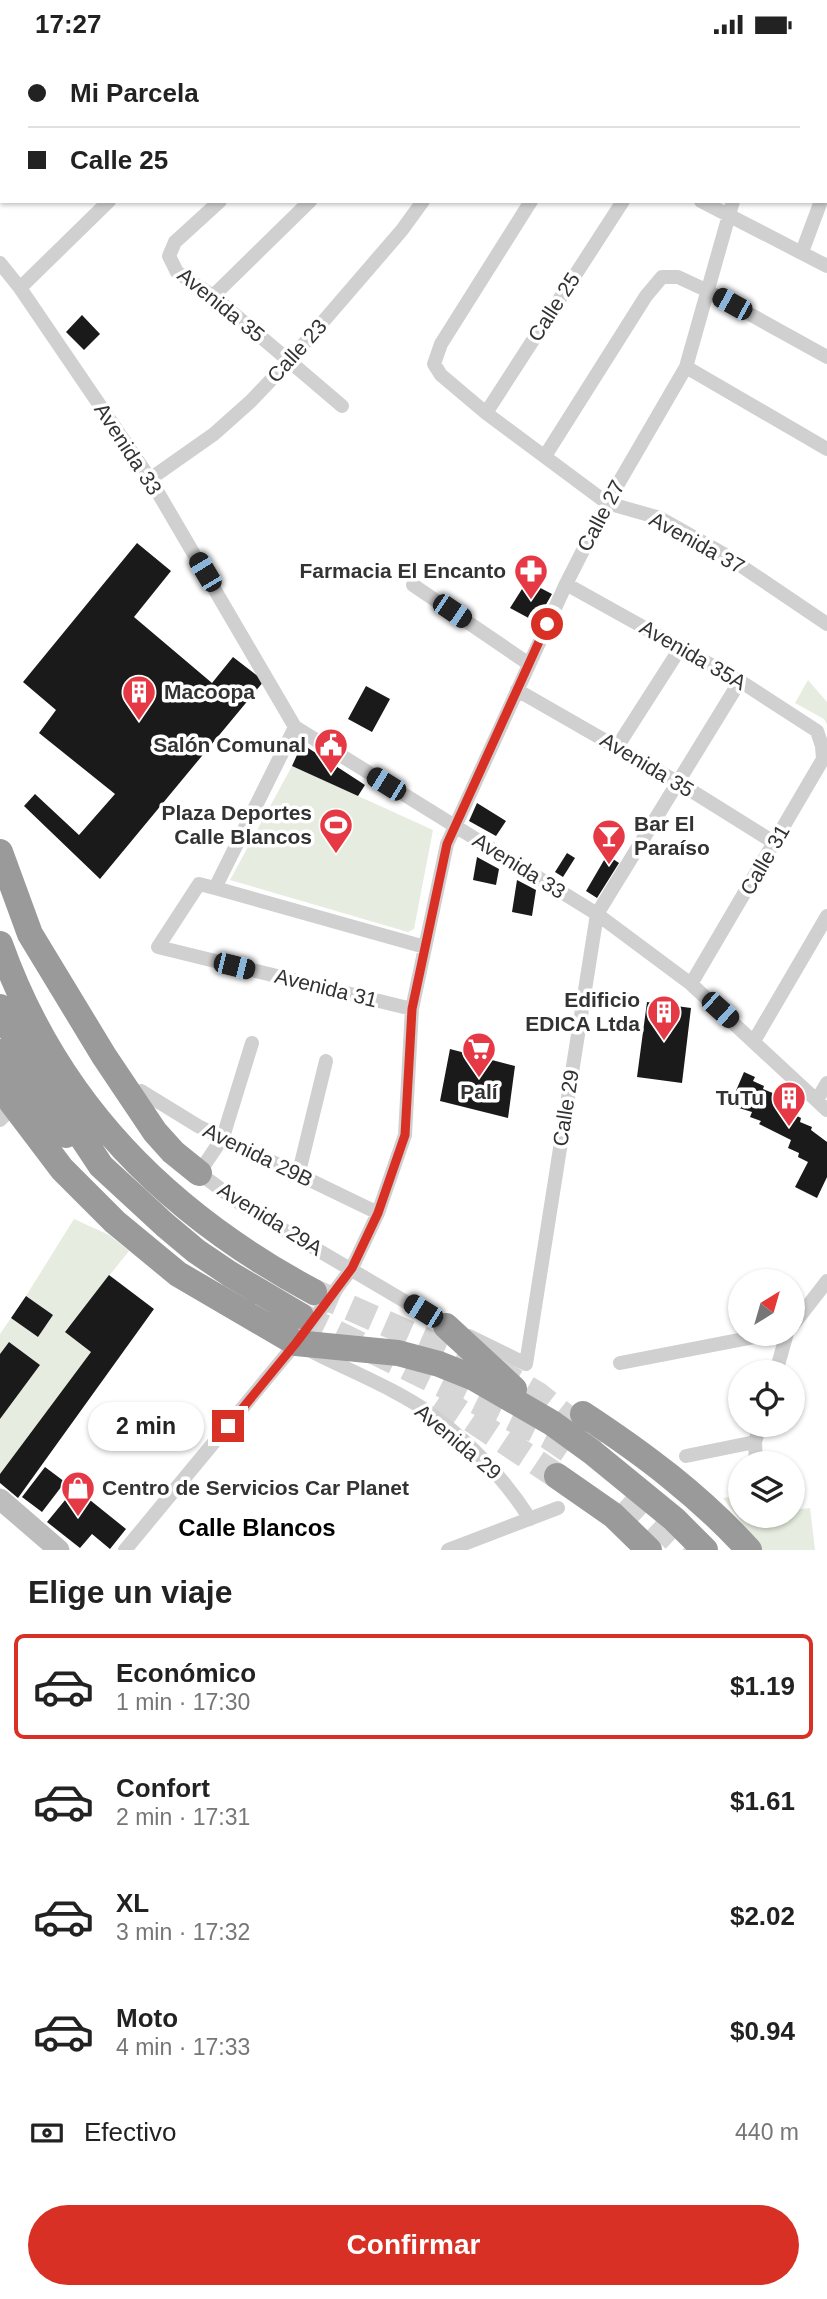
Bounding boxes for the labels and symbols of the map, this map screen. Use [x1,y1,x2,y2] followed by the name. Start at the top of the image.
[173,263,269,346] street label: Avenida 35
[523,268,584,345] street label: Calle 25
[709,285,756,323] car
[262,314,331,387] street label: Calle 23
[90,399,167,499] street label: Avenida 33
[572,476,629,555] street label: Calle 27
[646,507,749,578] street label: Avenida 37
[186,549,225,595] car
[512,552,550,601] pharmacy icon: Farmacia El Encanto
[299,559,506,582] place label: Farmacia El Encanto
[429,591,476,631] car
[531,608,563,640] route start
[636,615,750,694] street label: Avenida 35A
[120,673,158,722] building icon: Macoopa
[164,680,255,703] place label: Macoopa
[312,726,350,775] public building icon: Salón Comunal
[596,728,698,801] street label: Avenida 35
[153,733,306,756] place label: Salón Comunal
[363,764,410,804] car
[161,801,312,848] place label: Plaza Deportes Calle Blancos
[317,806,355,855] sports icon: Plaza Deportes Calle Blancos
[634,812,710,859] place label: Bar El Paraíso
[590,817,628,866] bar icon: Bar El Paraíso
[735,821,794,899] street label: Calle 31
[469,828,570,903] street label: Avenida 33
[212,951,257,981] car
[273,964,380,1011] street label: Avenida 31
[525,988,640,1035] place label: Edificio EDICA Ltda
[698,988,743,1032] car
[645,993,683,1042] building icon: Edificio EDICA Ltda
[460,1030,498,1079] supermarket icon: Palí
[548,1068,583,1148] street label: Calle 29
[770,1079,808,1128] building icon: TuTu
[460,1080,499,1103] place label: Palí
[716,1086,764,1109] place label: TuTu
[200,1118,317,1191] street label: Avenida 29B
[214,1177,327,1260] street label: Avenida 29A
[728,1269,805,1346] north arrow
[400,1291,447,1331] car
[411,1399,506,1484] street label: Avenida 29
[88,1401,204,1451] callout: 2 min
[212,1410,244,1442] route end
[59,1469,97,1518] shop icon: Centro de Servicios Car Planet
[102,1476,409,1499] place label: Centro de Servicios Car Planet
[178,1514,336,1541] district label: Calle Blancos

